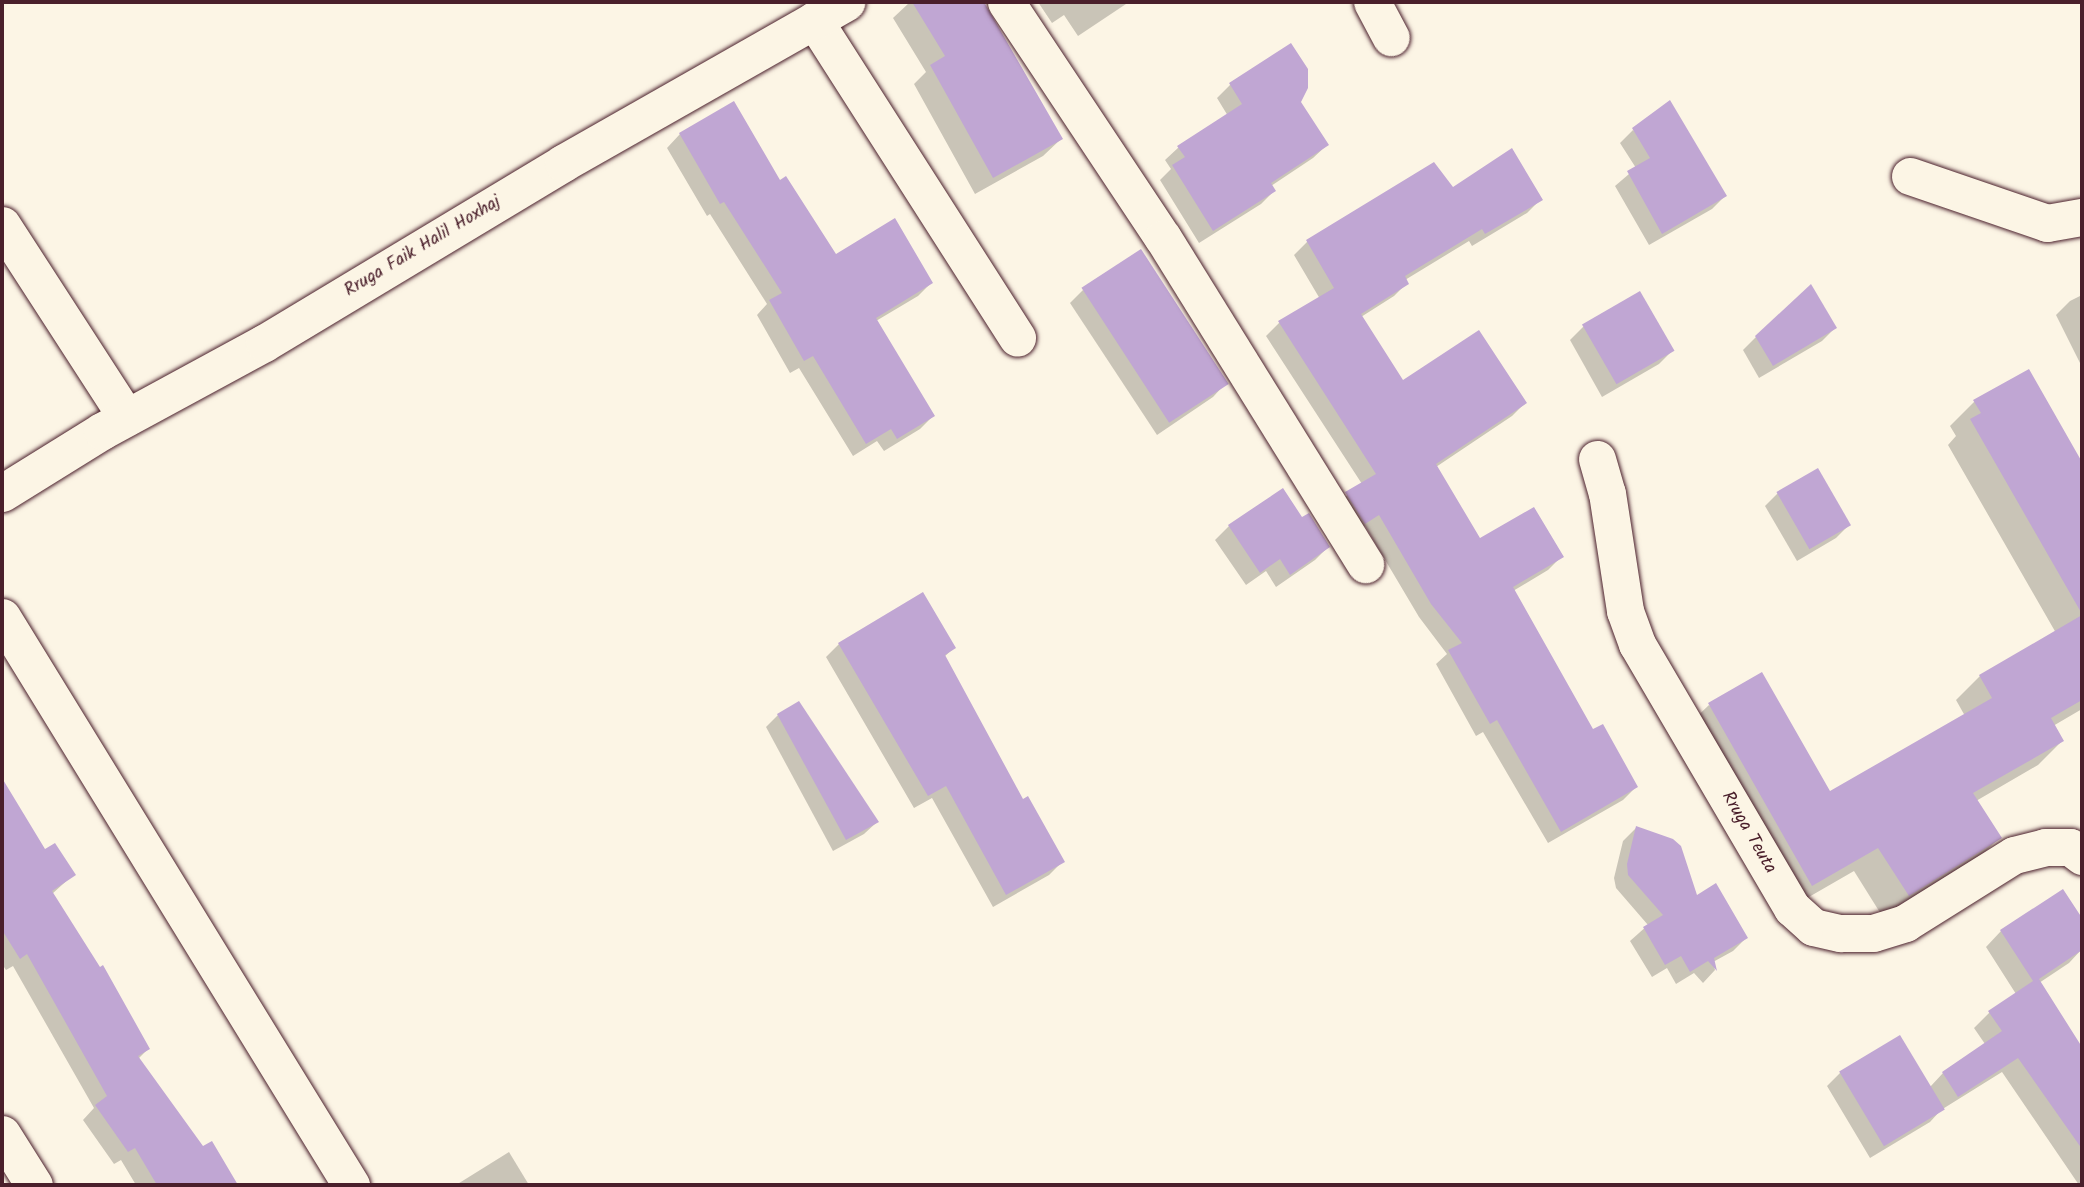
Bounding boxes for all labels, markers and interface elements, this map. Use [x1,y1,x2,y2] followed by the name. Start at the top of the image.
[341,192,505,302] street label: Rruga Faik Halil Hoxhaj
[1716,788,1780,878] street label: Rruga Teuta

